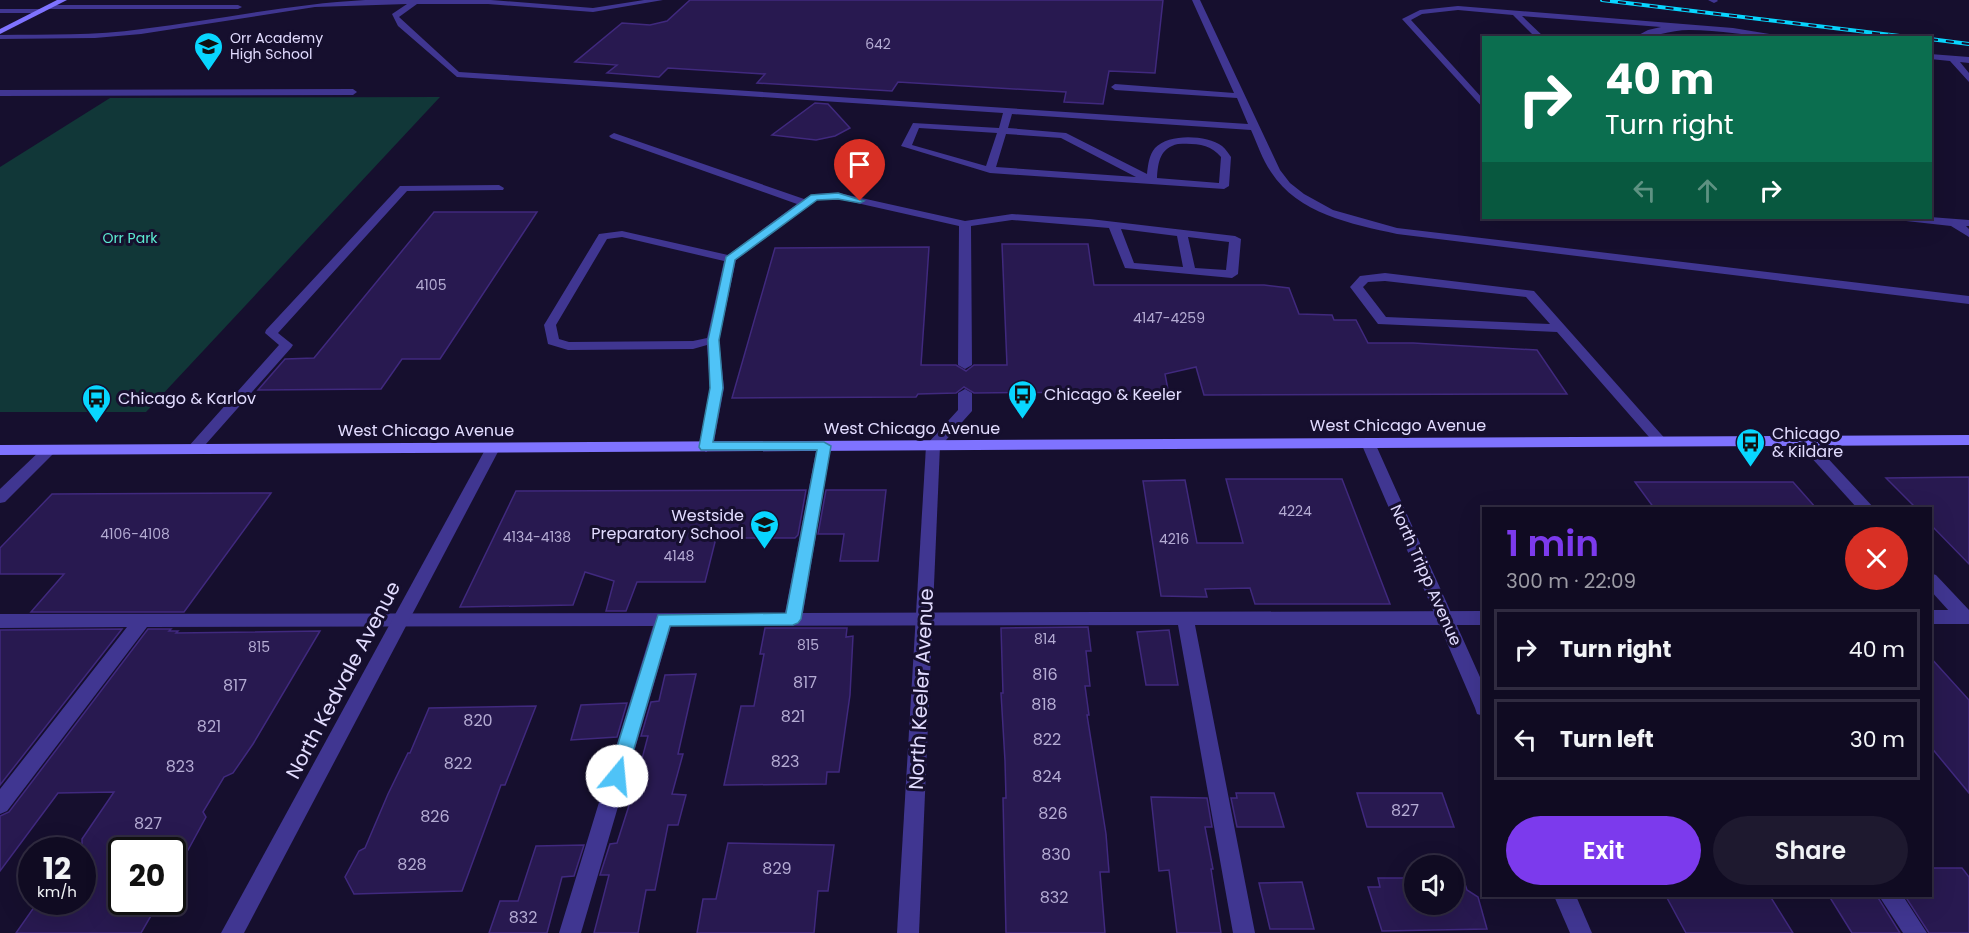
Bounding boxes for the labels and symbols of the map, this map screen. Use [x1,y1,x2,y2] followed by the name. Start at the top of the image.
[230,28,323,64] place label: Orr Academy High School
[193,30,225,72] school or university icon: Orr Academy High School
[865,34,891,54] house number: 642
[834,139,885,201] pin
[102,228,158,248] park label: Orr Park
[416,275,446,295] house number: 4105
[1133,308,1205,328] house number: 4147-4259
[1007,378,1039,420] bus stop icon: Chicago & Keeler
[81,382,113,424] bus stop icon: Chicago & Karlov
[1044,383,1182,406] place label: Chicago & Keeler
[118,387,256,410] place label: Chicago & Karlov
[1310,414,1486,437] street label: West Chicago Avenue
[824,417,1000,440] street label: West Chicago Avenue
[338,419,514,442] street label: West Chicago Avenue
[1772,422,1843,463] place label: Chicago & Kildare
[1735,426,1767,468] bus stop icon: Chicago & Kildare
[1278,501,1312,521] house number: 4224
[1385,501,1468,649] street label: North Tripp Avenue
[591,504,744,545] place label: Westside Preparatory School
[749,508,781,550] school or university icon: Westside Preparatory School
[100,524,170,544] house number: 4106-4108
[503,527,571,547] house number: 4134-4138
[1159,529,1189,549] house number: 4216
[664,546,695,566] house number: 4148
[279,576,407,784] street label: North Kedvale Avenue
[902,588,940,790] street label: North Keeler Avenue
[1034,629,1056,649] house number: 814
[797,635,819,655] house number: 815
[248,637,270,657] house number: 815
[1032,663,1058,686] house number: 816
[793,671,817,694] house number: 817
[223,674,247,697] house number: 817
[1031,693,1057,716] house number: 818
[781,705,805,728] house number: 821
[463,709,493,732] house number: 820
[197,715,221,738] house number: 821
[1033,728,1061,751] house number: 822
[585,744,649,808] position arrow
[771,750,799,773] house number: 823
[444,752,472,775] house number: 822
[166,755,194,778] house number: 823
[1032,765,1062,788] house number: 824
[1391,799,1419,822] house number: 827
[1038,802,1068,825] house number: 826
[420,805,450,828] house number: 826
[134,812,162,835] house number: 827
[108,837,186,915] speed limit sign: 20
[1041,843,1071,866] house number: 830
[397,853,427,876] house number: 828
[762,857,792,880] house number: 829
[1040,886,1068,909] house number: 832
[509,906,537,929] house number: 832

